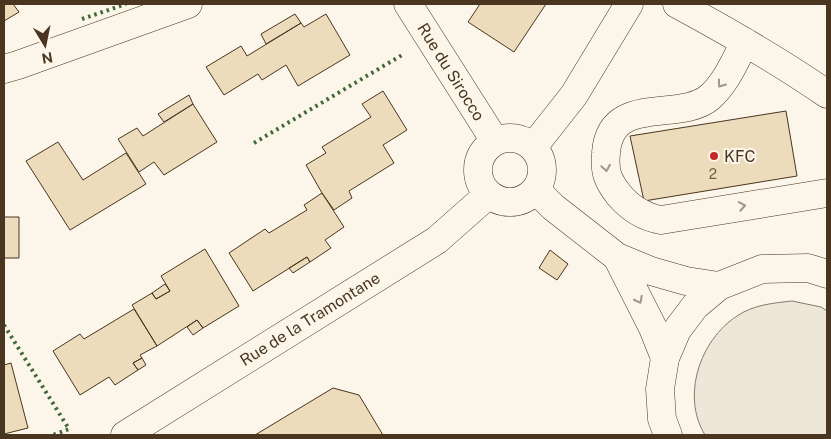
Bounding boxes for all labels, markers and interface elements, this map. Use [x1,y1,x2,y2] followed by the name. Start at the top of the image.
[20,20,70,70] north arrow
[413,20,489,124] street label: Rue du Sirocco
[40,49,54,67] text: N
[718,78,726,87] one-way arrow
[724,147,755,166] place label: KFC
[708,150,720,162] marker: KFC
[601,164,611,173] one-way arrow
[709,166,717,182] house number: 2
[737,202,746,212] one-way arrow
[237,268,383,370] street label: Rue de la Tramontane
[633,295,643,304] one-way arrow

